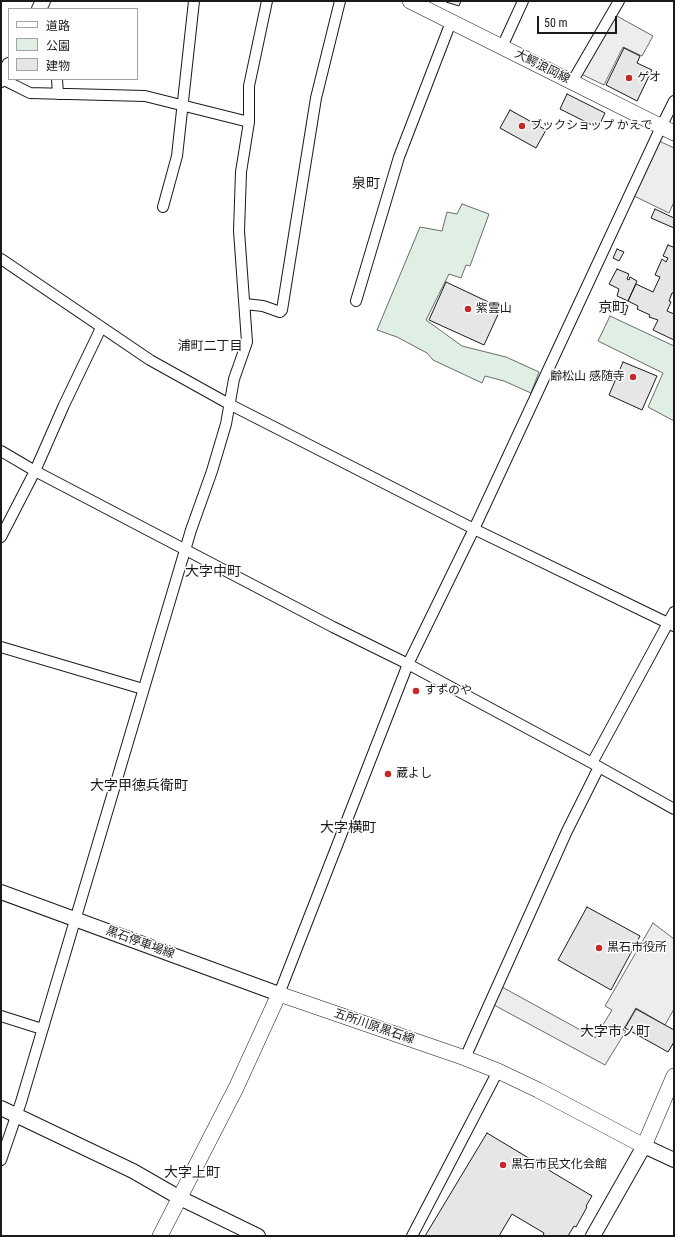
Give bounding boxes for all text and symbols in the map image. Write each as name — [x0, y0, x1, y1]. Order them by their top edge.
legend — [8, 8, 138, 80]
scale bar — [539, 8, 619, 34]
text: 50 m — [544, 16, 568, 30]
text: 道路 — [46, 19, 70, 33]
text: 公園 — [46, 39, 70, 53]
street label: 大鰐浪岡線 — [512, 47, 572, 87]
text: 建物 — [46, 59, 70, 73]
place label: ゲオ — [637, 71, 661, 85]
marker: ゲオ — [624, 73, 634, 83]
place label: ブックショップ かえで — [530, 119, 653, 133]
marker: ブックショップ かえで — [517, 121, 527, 131]
district label: 泉町 — [352, 176, 380, 192]
district label: 京町 — [598, 300, 626, 316]
place label: 紫雲山 — [476, 302, 512, 316]
marker: 紫雲山 — [463, 304, 473, 314]
district label: 浦町二丁目 — [178, 339, 242, 355]
place label: 齢松山 感随寺 — [550, 370, 625, 384]
marker: 齢松山 感随寺 — [628, 372, 638, 382]
district label: 大字中町 — [185, 564, 241, 580]
place label: すずのや — [424, 684, 472, 698]
marker: すずのや — [411, 686, 421, 696]
place label: 蔵よし — [396, 767, 432, 781]
marker: 蔵よし — [383, 769, 393, 779]
district label: 大字甲徳兵衛町 — [90, 778, 188, 794]
district label: 大字横町 — [320, 820, 376, 836]
street label: 黒石停車場線 — [104, 924, 176, 962]
place label: 黒石市役所 — [607, 941, 667, 955]
marker: 黒石市役所 — [594, 943, 604, 953]
street label: 五所川原黒石線 — [332, 1007, 416, 1047]
district label: 大字市ノ町 — [580, 1024, 650, 1040]
place label: 黒石市民文化会館 — [511, 1158, 607, 1172]
marker: 黒石市民文化会館 — [498, 1160, 508, 1170]
district label: 大字上町 — [164, 1165, 220, 1181]

